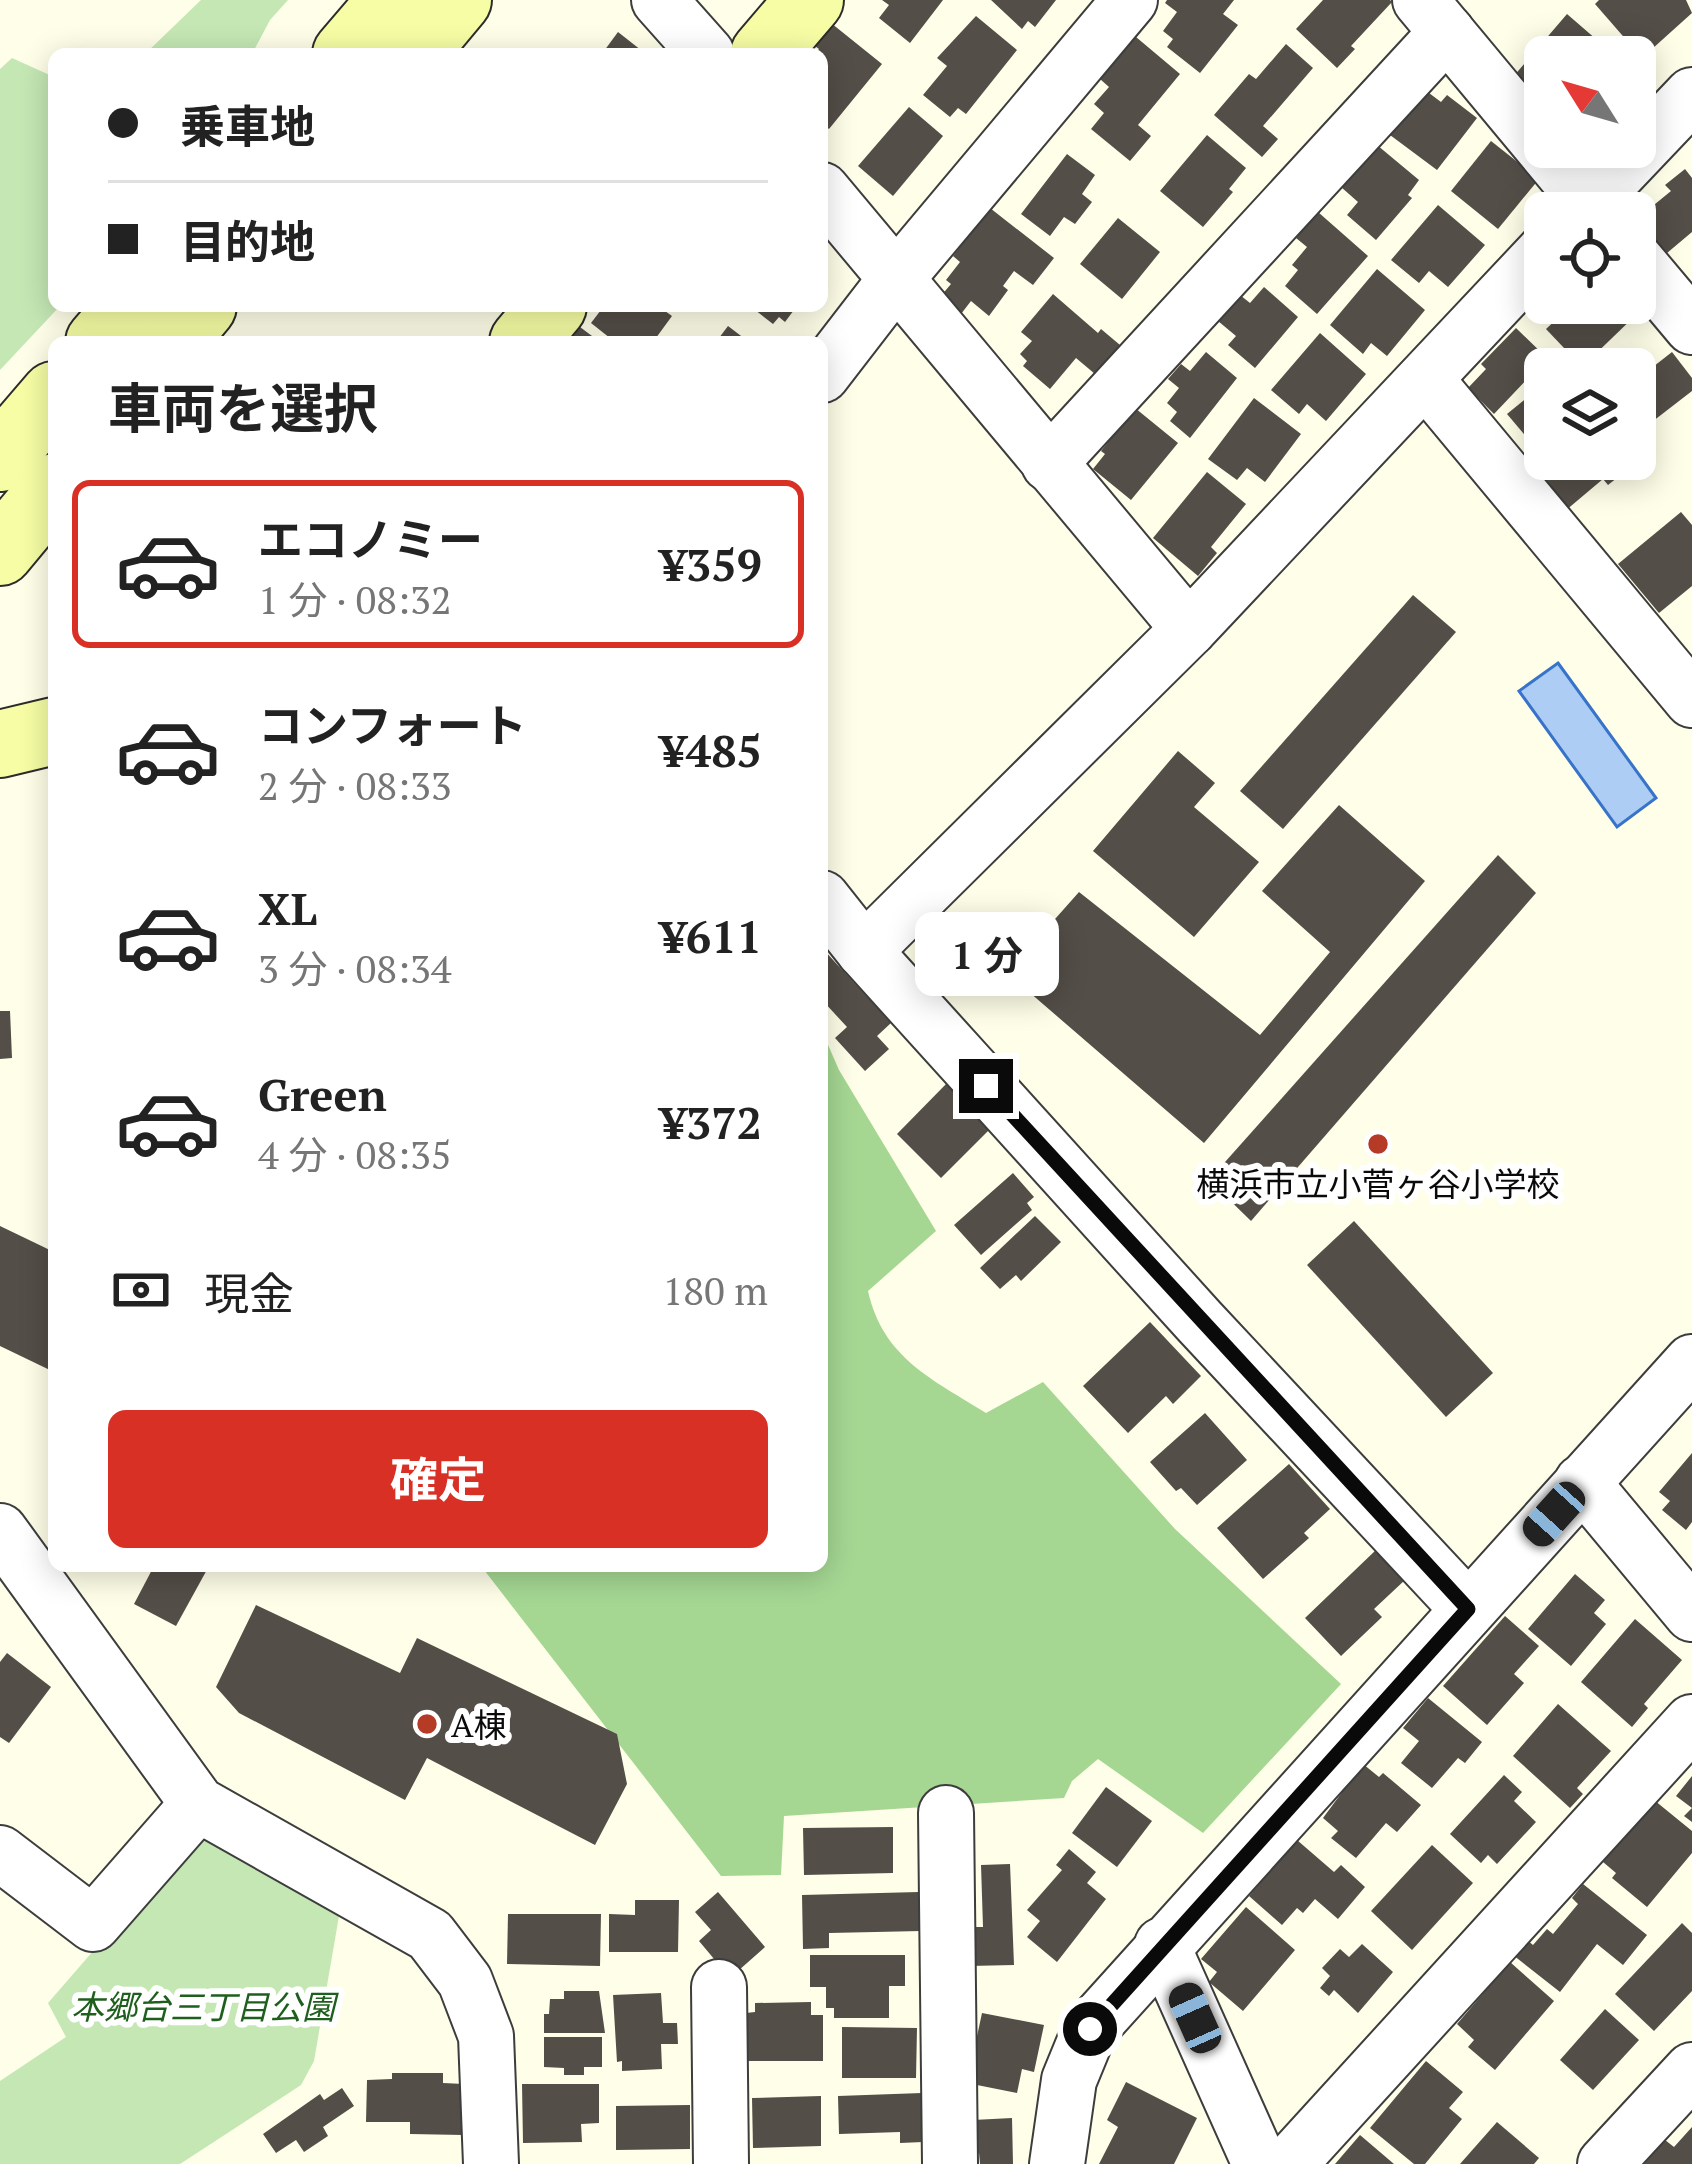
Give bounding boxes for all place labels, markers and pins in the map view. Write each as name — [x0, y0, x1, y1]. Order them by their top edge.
marker: 横浜市立小菅ヶ谷小学校 — [1365, 1131, 1391, 1157]
place label: 横浜市立小菅ヶ谷小学校 — [1197, 1162, 1560, 1205]
place label: A棟 — [451, 1703, 507, 1746]
marker: A棟 — [414, 1711, 440, 1737]

